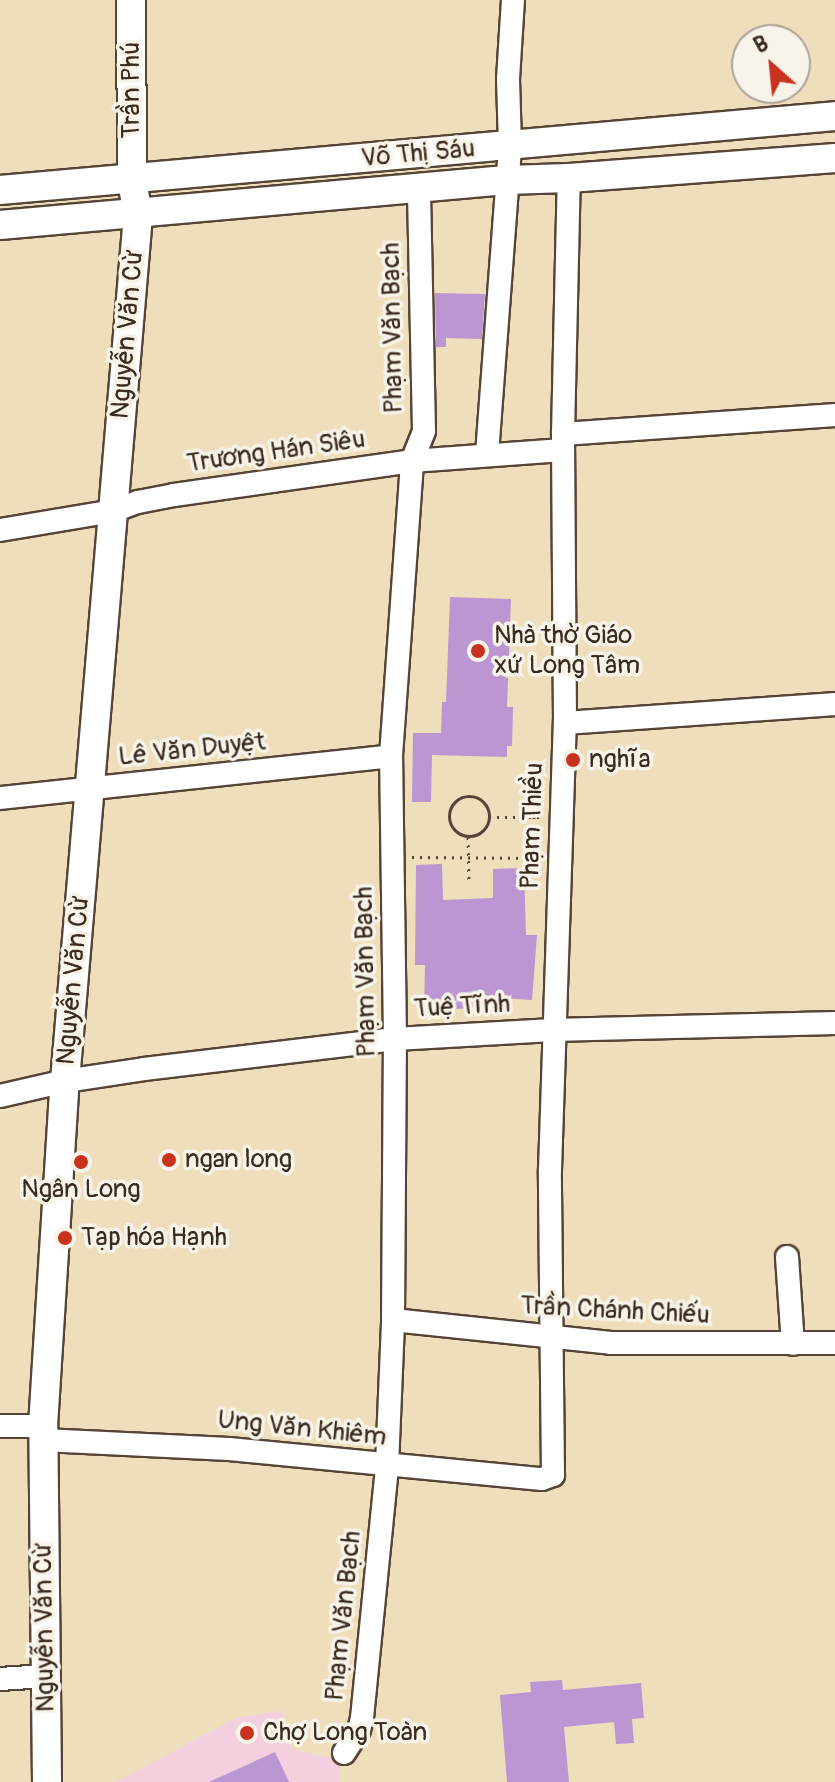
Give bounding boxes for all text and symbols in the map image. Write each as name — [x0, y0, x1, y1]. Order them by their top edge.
north arrow — [731, 24, 811, 104]
text: B — [749, 29, 773, 60]
street label: Trần Phú — [116, 42, 148, 138]
street label: Võ Thị Sáu — [360, 133, 476, 175]
street label: Phạm Văn Bạch — [376, 242, 410, 414]
street label: Nguyễn Văn Cừ — [105, 248, 151, 420]
street label: Trương Hán Siêu — [185, 424, 367, 480]
place label: Nhà thờ Giáo xứ Long Tâm — [494, 620, 640, 682]
marker: Nhà thờ Giáo xứ Long Tâm — [469, 642, 487, 660]
street label: Lê Văn Duyệt — [117, 727, 267, 773]
place label: nghĩa — [589, 744, 651, 776]
marker: nghĩa — [564, 751, 582, 769]
street label: Phạm Thiều — [515, 762, 551, 890]
street label: Phạm Văn Bạch — [349, 886, 383, 1058]
street label: Nguyễn Văn Cừ — [51, 894, 97, 1066]
street label: Tuệ Tĩnh — [413, 989, 511, 1025]
place label: ngan long — [185, 1144, 292, 1176]
marker: ngan long — [160, 1151, 178, 1169]
marker: Ngân Long — [72, 1153, 90, 1171]
place label: Ngân Long — [21, 1174, 141, 1206]
place label: Tạp hóa Hạnh — [81, 1222, 227, 1254]
marker: Tạp hóa Hạnh — [56, 1229, 74, 1247]
street label: Trần Chánh Chiếu — [519, 1290, 711, 1332]
street label: Ung Văn Khiêm — [216, 1405, 388, 1453]
street label: Phạm Văn Bạch — [320, 1529, 368, 1703]
street label: Nguyễn Văn Cừ — [28, 1542, 62, 1712]
place label: Chợ Long Toàn — [263, 1717, 427, 1749]
marker: Chợ Long Toàn — [238, 1724, 256, 1742]

